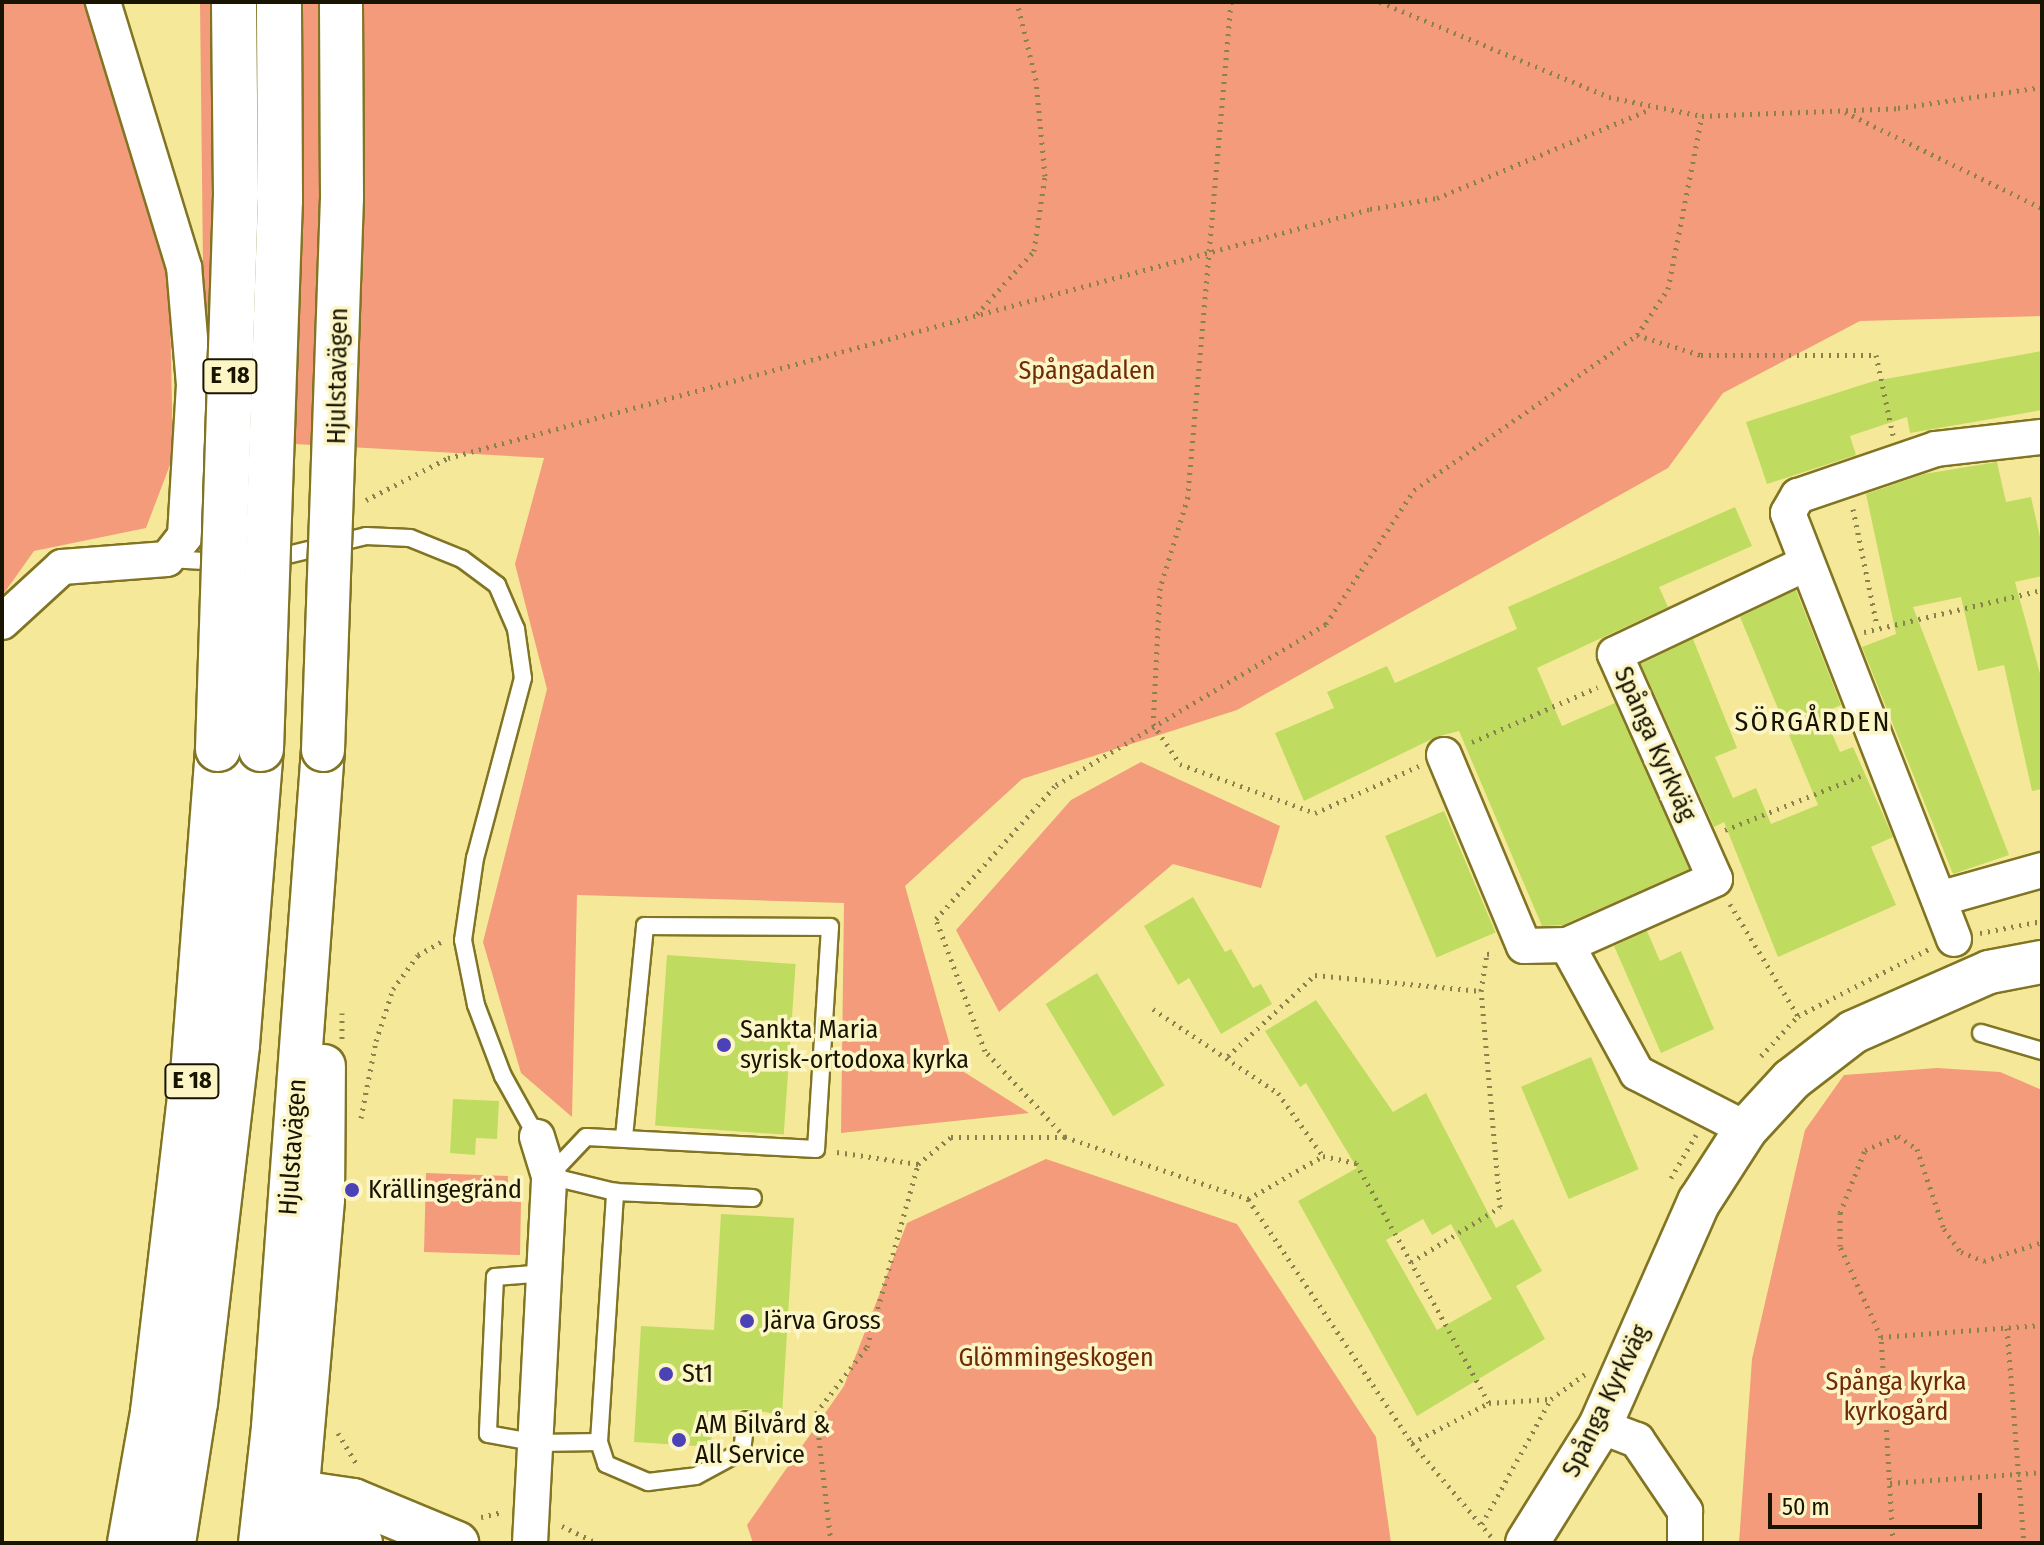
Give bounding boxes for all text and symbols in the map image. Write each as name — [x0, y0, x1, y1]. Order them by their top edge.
street label: Hjulstavägen — [321, 307, 355, 445]
park label: Spångadalen — [1018, 355, 1156, 387]
road number: E 18 — [202, 356, 258, 396]
street label: Spånga Kyrkväg — [1607, 662, 1703, 826]
district label: SÖRGÅRDEN — [1735, 705, 1891, 739]
place label: Sankta Maria syrisk-ortodoxa kyrka — [740, 1014, 969, 1076]
marker: Sankta Maria syrisk-ortodoxa kyrka — [715, 1036, 733, 1054]
road number: E 18 — [164, 1061, 220, 1101]
street label: Hjulstavägen — [273, 1078, 313, 1216]
place label: Krällingegränd — [368, 1174, 522, 1206]
marker: Krällingegränd — [343, 1181, 361, 1199]
place label: Järva Gross — [763, 1305, 881, 1337]
marker: Järva Gross — [738, 1312, 756, 1330]
street label: Spånga Kyrkväg — [1556, 1320, 1656, 1482]
park label: Glömmingeskogen — [958, 1342, 1154, 1374]
place label: St1 — [682, 1358, 713, 1390]
marker: St1 — [657, 1365, 675, 1383]
park label: Spånga kyrka kyrkogård — [1826, 1366, 1966, 1428]
place label: AM Bilvård & All Service — [695, 1409, 830, 1470]
marker: AM Bilvård & All Service — [670, 1431, 688, 1449]
scale bar — [1772, 1477, 1986, 1527]
text: 50 m — [1782, 1493, 1830, 1521]

